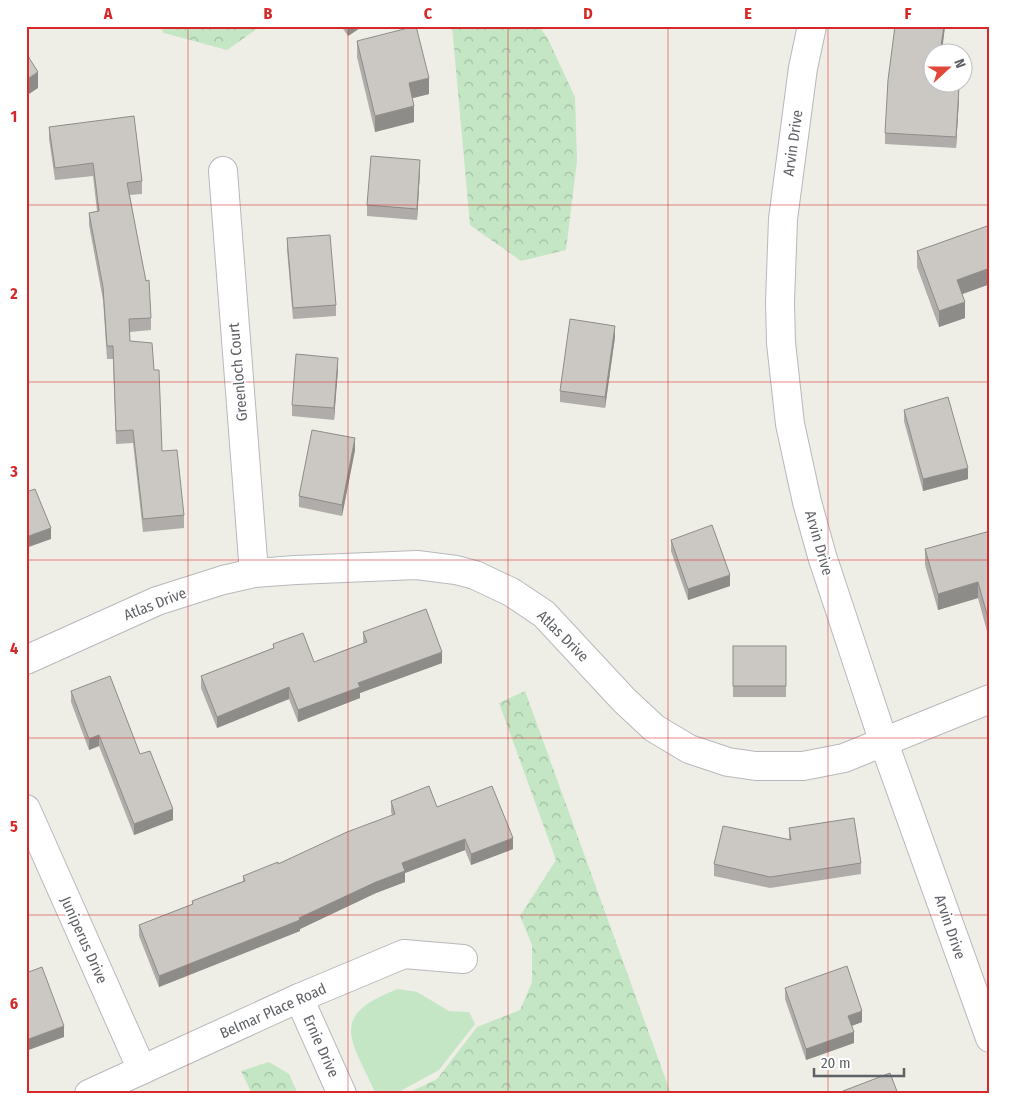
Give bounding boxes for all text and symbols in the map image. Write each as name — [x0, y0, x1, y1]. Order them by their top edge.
text: A — [103, 4, 113, 23]
text: B — [264, 4, 273, 23]
text: C — [424, 4, 433, 23]
text: D — [583, 4, 593, 23]
text: E — [744, 4, 752, 23]
text: F — [904, 4, 912, 23]
north arrow — [924, 42, 974, 92]
text: N — [950, 57, 969, 70]
text: 1 — [11, 107, 17, 126]
street label: Arvin Drive — [779, 109, 807, 177]
text: 2 — [9, 284, 18, 303]
street label: Greenloch Court — [225, 322, 251, 422]
text: 3 — [9, 462, 18, 481]
street label: Arvin Drive — [801, 508, 837, 578]
street label: Atlas Drive — [121, 584, 189, 624]
street label: Atlas Drive — [533, 606, 593, 666]
text: 4 — [10, 639, 18, 658]
text: 5 — [10, 817, 18, 836]
street label: Arvin Drive — [931, 893, 969, 961]
street label: Juniperus Drive — [57, 894, 111, 986]
street label: Belmar Place Road — [217, 980, 329, 1042]
text: 6 — [10, 994, 18, 1013]
street label: Ernie Drive — [299, 1012, 343, 1080]
scale bar — [814, 1045, 904, 1077]
text: 20 m — [821, 1054, 851, 1072]

